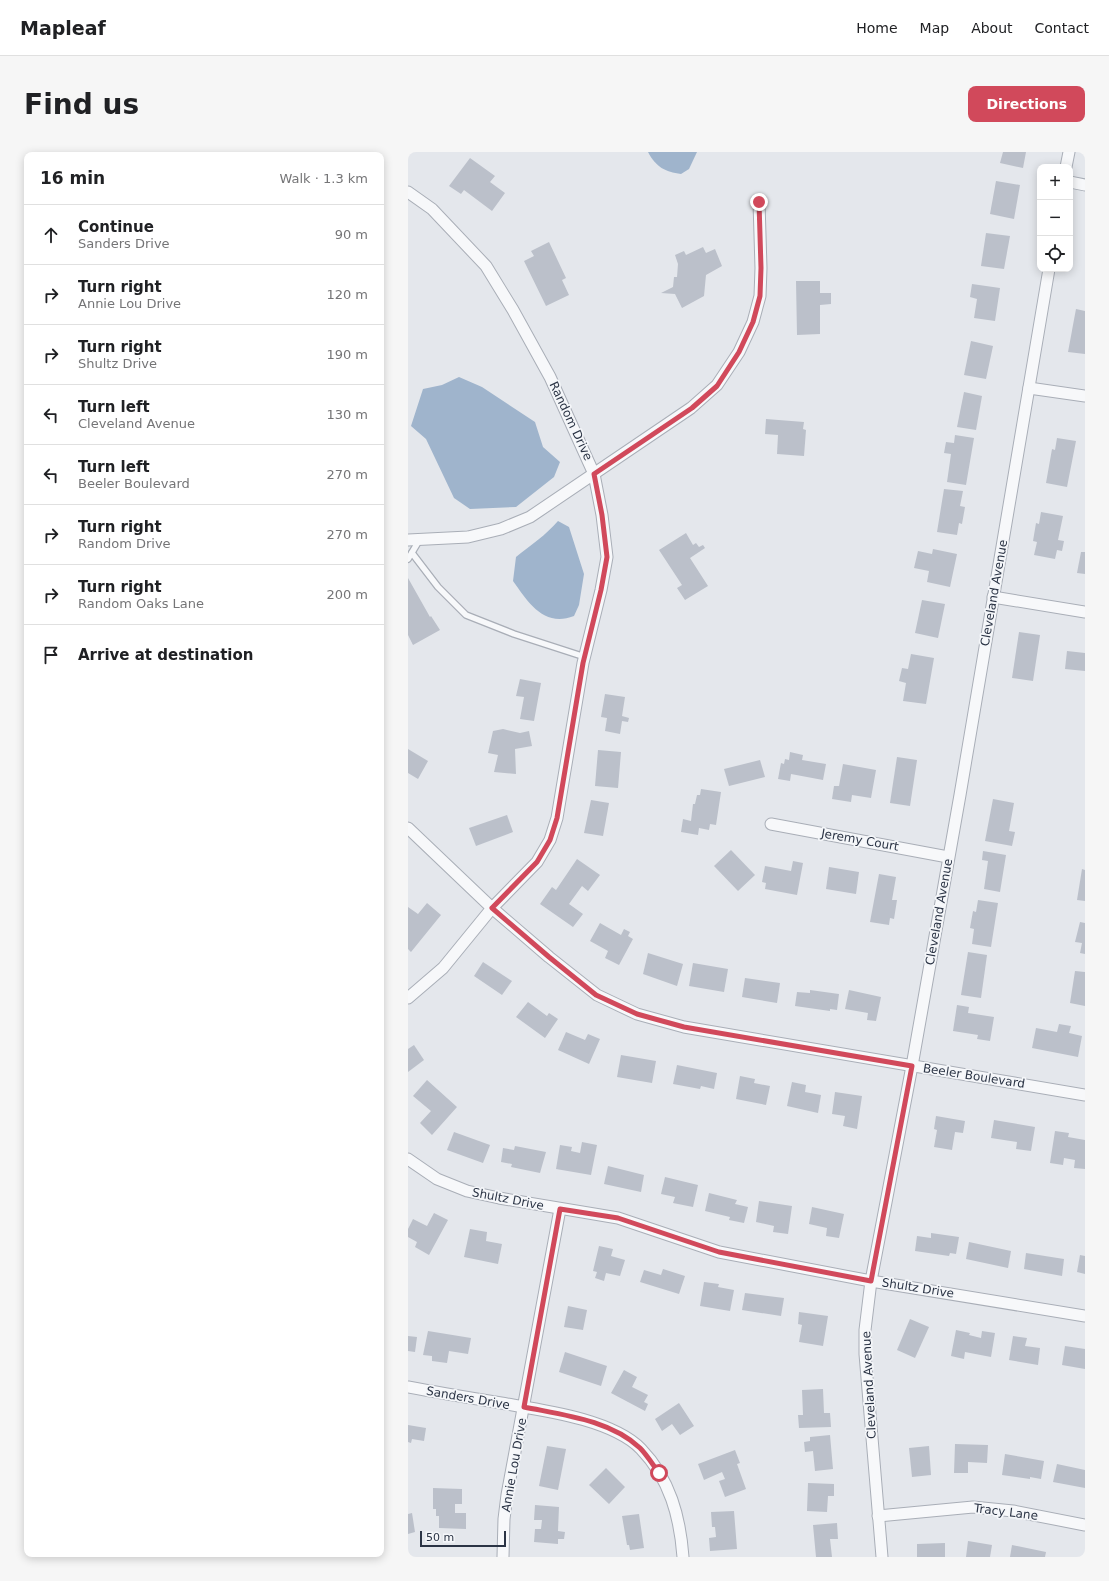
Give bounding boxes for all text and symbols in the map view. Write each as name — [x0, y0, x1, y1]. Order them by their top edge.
text: Mapleaf — [20, 17, 106, 39]
text: Home — [856, 20, 898, 36]
text: Map — [920, 20, 949, 36]
text: About — [971, 20, 1013, 36]
text: Contact — [1035, 20, 1089, 36]
button: Directions — [968, 86, 1085, 122]
text: Find us — [24, 88, 139, 121]
map controls — [1037, 164, 1073, 272]
button: + — [1037, 164, 1073, 200]
text: 16 min — [40, 168, 105, 188]
text: Walk · 1.3 km — [279, 171, 368, 186]
route end — [750, 193, 768, 211]
button: − — [1037, 200, 1073, 236]
text: Continue — [78, 218, 154, 236]
icon: ahead — [40, 224, 62, 246]
text: 90 m — [335, 227, 368, 242]
text: Sanders Drive — [78, 236, 170, 251]
button: locate — [1037, 236, 1073, 272]
text: Turn right — [78, 278, 162, 296]
icon: right — [40, 284, 62, 306]
text: 120 m — [326, 287, 368, 302]
text: Annie Lou Drive — [78, 296, 181, 311]
text: Turn right — [78, 338, 162, 356]
icon: right — [40, 344, 62, 366]
text: 190 m — [326, 347, 368, 362]
text: Shultz Drive — [78, 356, 157, 371]
street label: Random Drive — [547, 379, 595, 463]
text: Turn left — [78, 398, 150, 416]
icon: left — [40, 404, 62, 426]
text: 130 m — [326, 407, 368, 422]
text: Cleveland Avenue — [78, 416, 195, 431]
text: Turn left — [78, 458, 150, 476]
icon: left — [40, 464, 62, 486]
text: 270 m — [326, 467, 368, 482]
text: Beeler Boulevard — [78, 476, 190, 491]
text: Turn right — [78, 518, 162, 536]
icon: right — [40, 524, 62, 546]
text: 270 m — [326, 527, 368, 542]
text: Random Drive — [78, 536, 171, 551]
street label: Cleveland Avenue — [978, 539, 1010, 647]
text: Turn right — [78, 578, 162, 596]
icon: right — [40, 584, 62, 606]
text: 200 m — [326, 587, 368, 602]
text: Random Oaks Lane — [78, 596, 204, 611]
icon: arrive — [40, 644, 62, 666]
text: Arrive at destination — [78, 646, 253, 664]
street label: Jeremy Court — [819, 826, 900, 854]
street label: Cleveland Avenue — [923, 858, 955, 966]
street label: Beeler Boulevard — [922, 1061, 1026, 1091]
street label: Shultz Drive — [471, 1185, 545, 1213]
street label: Shultz Drive — [881, 1275, 955, 1301]
street label: Cleveland Avenue — [859, 1331, 879, 1439]
street label: Sanders Drive — [425, 1384, 511, 1412]
street label: Annie Lou Drive — [499, 1417, 529, 1513]
route start — [650, 1464, 668, 1482]
street label: Tracy Lane — [972, 1501, 1039, 1523]
scale bar — [420, 1529, 506, 1548]
text: 50 m — [426, 1531, 454, 1544]

